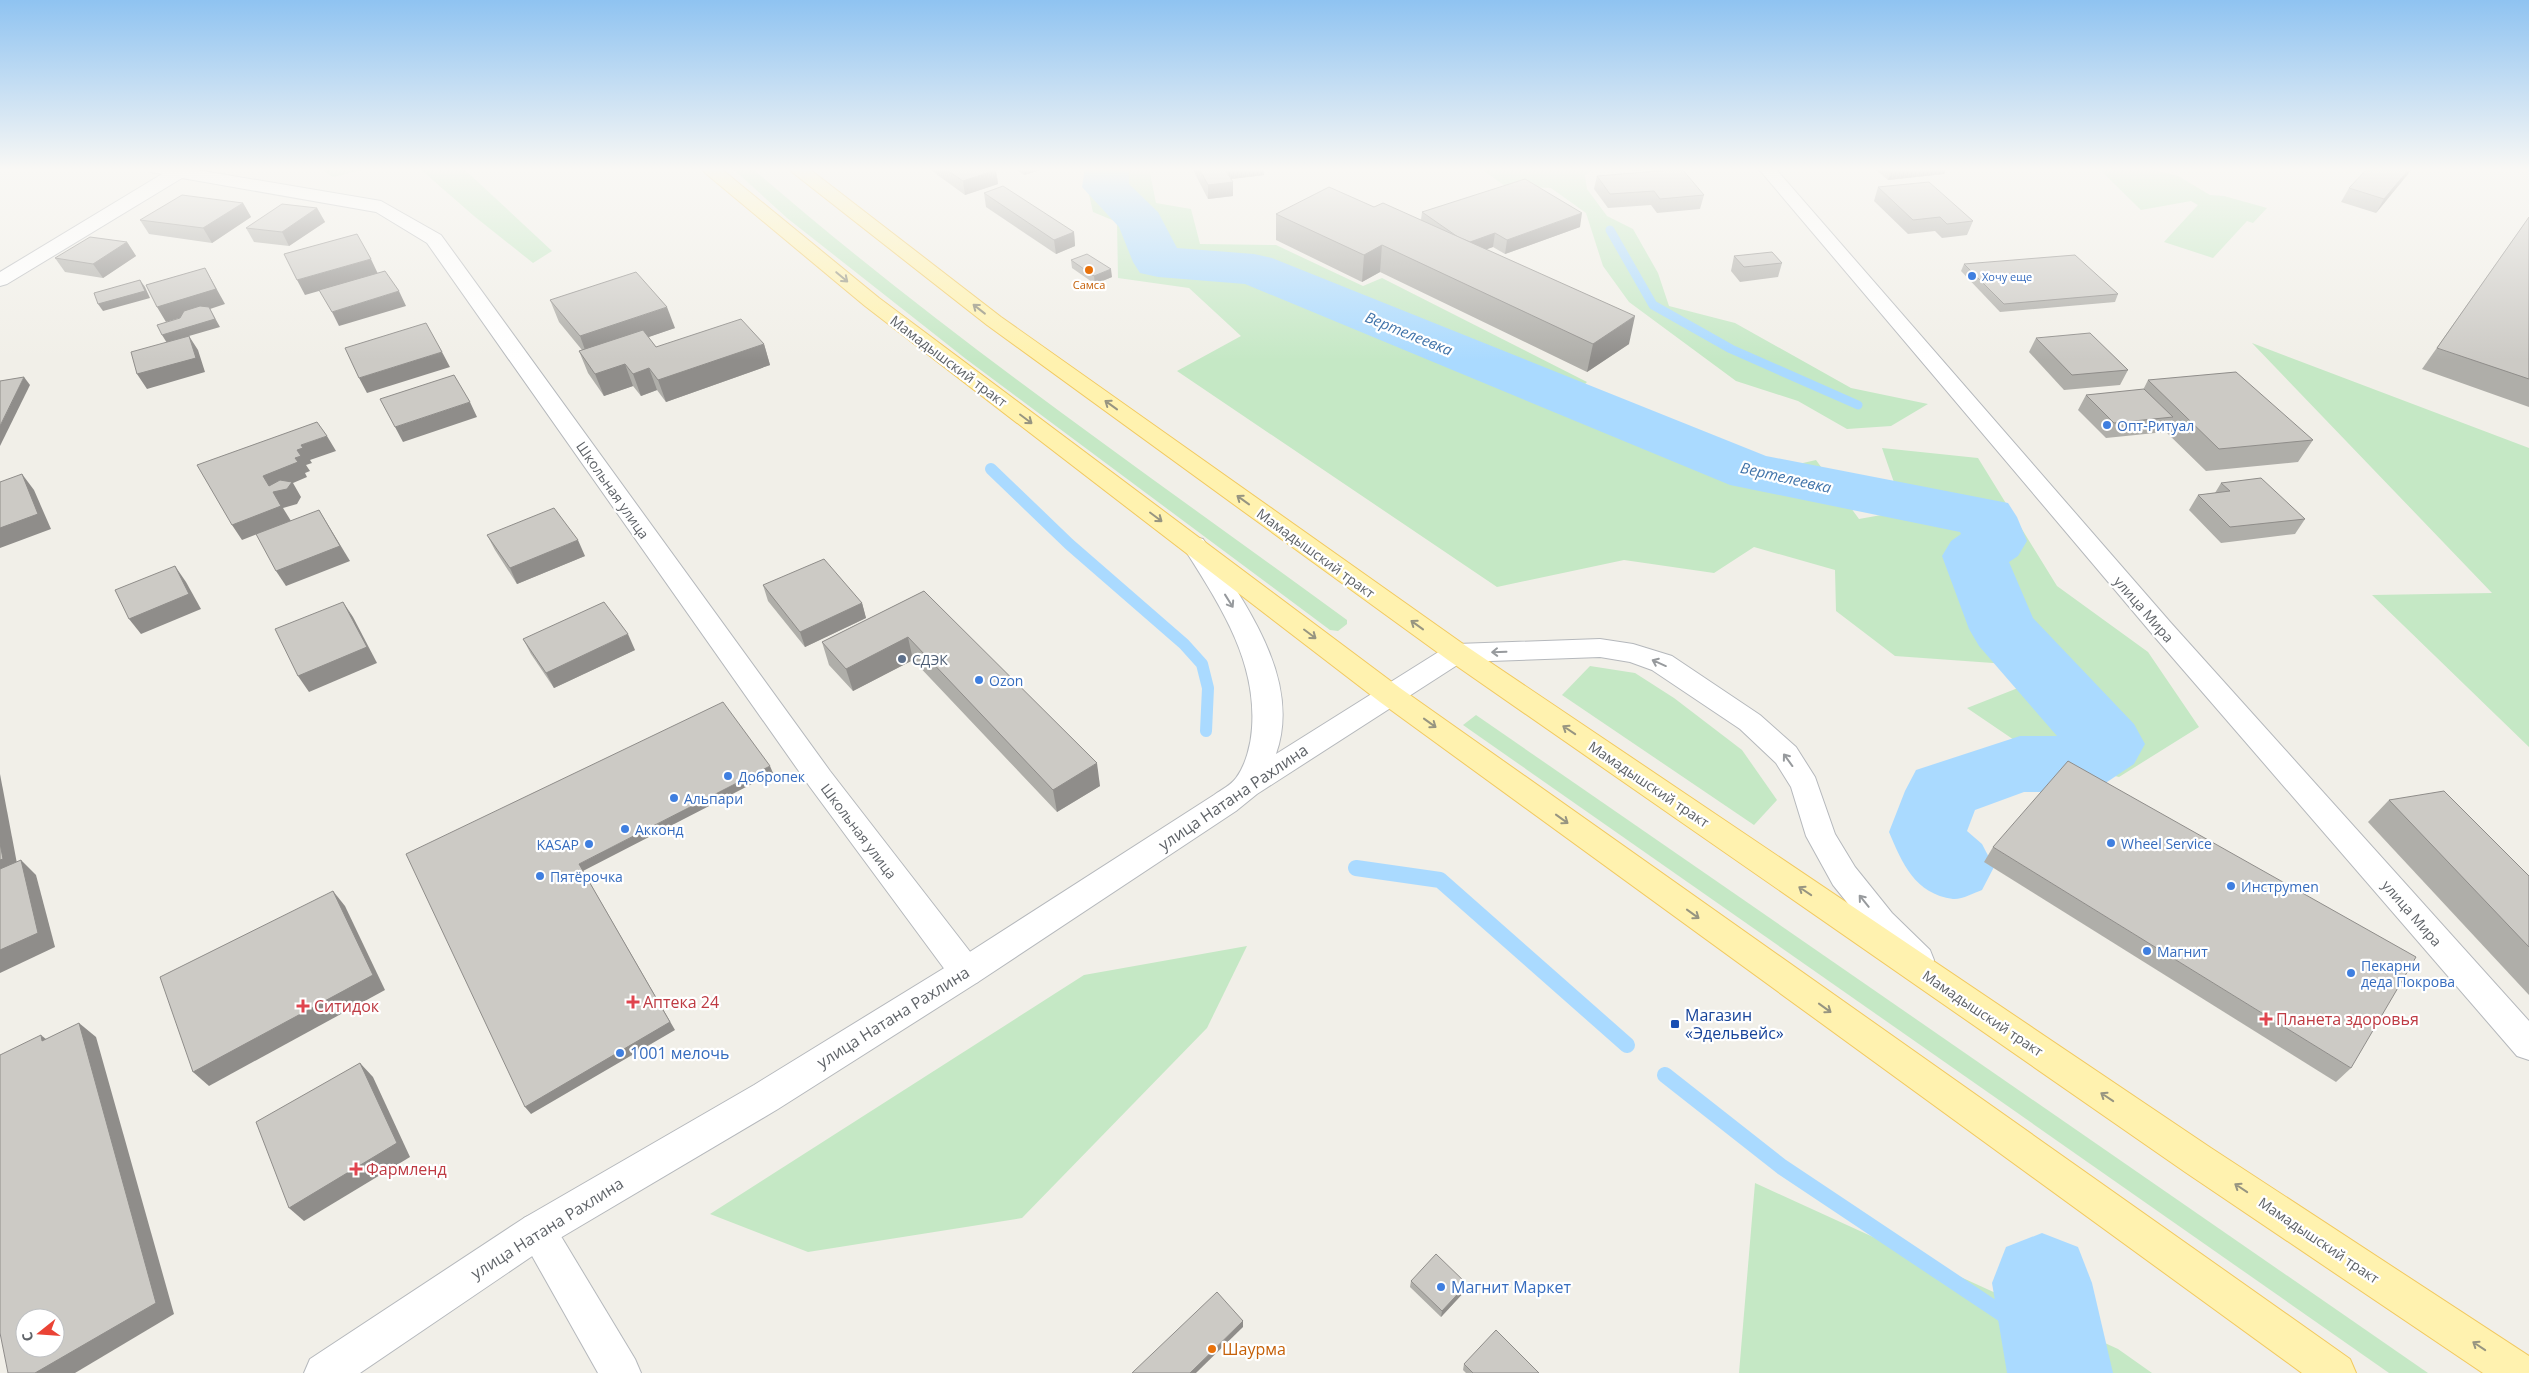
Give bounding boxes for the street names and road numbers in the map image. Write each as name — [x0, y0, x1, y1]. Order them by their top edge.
street label: Мамадышский тракт — [887, 311, 1012, 412]
street label: Школьная улица — [572, 438, 654, 542]
street label: Мамадышский тракт — [1253, 504, 1379, 603]
street label: улица Мира — [2110, 572, 2178, 646]
street label: Мамадышский тракт — [1585, 736, 1713, 832]
street label: улица Натана Рахлина — [1154, 739, 1312, 855]
street label: Школьная улица — [817, 779, 901, 883]
street label: улица Мира — [2378, 876, 2446, 950]
street label: улица Натана Рахлина — [813, 961, 973, 1073]
street label: Мамадышский тракт — [1919, 965, 2047, 1061]
street label: улица Натана Рахлина — [467, 1172, 627, 1284]
street label: Мамадышский тракт — [2255, 1192, 2383, 1288]

